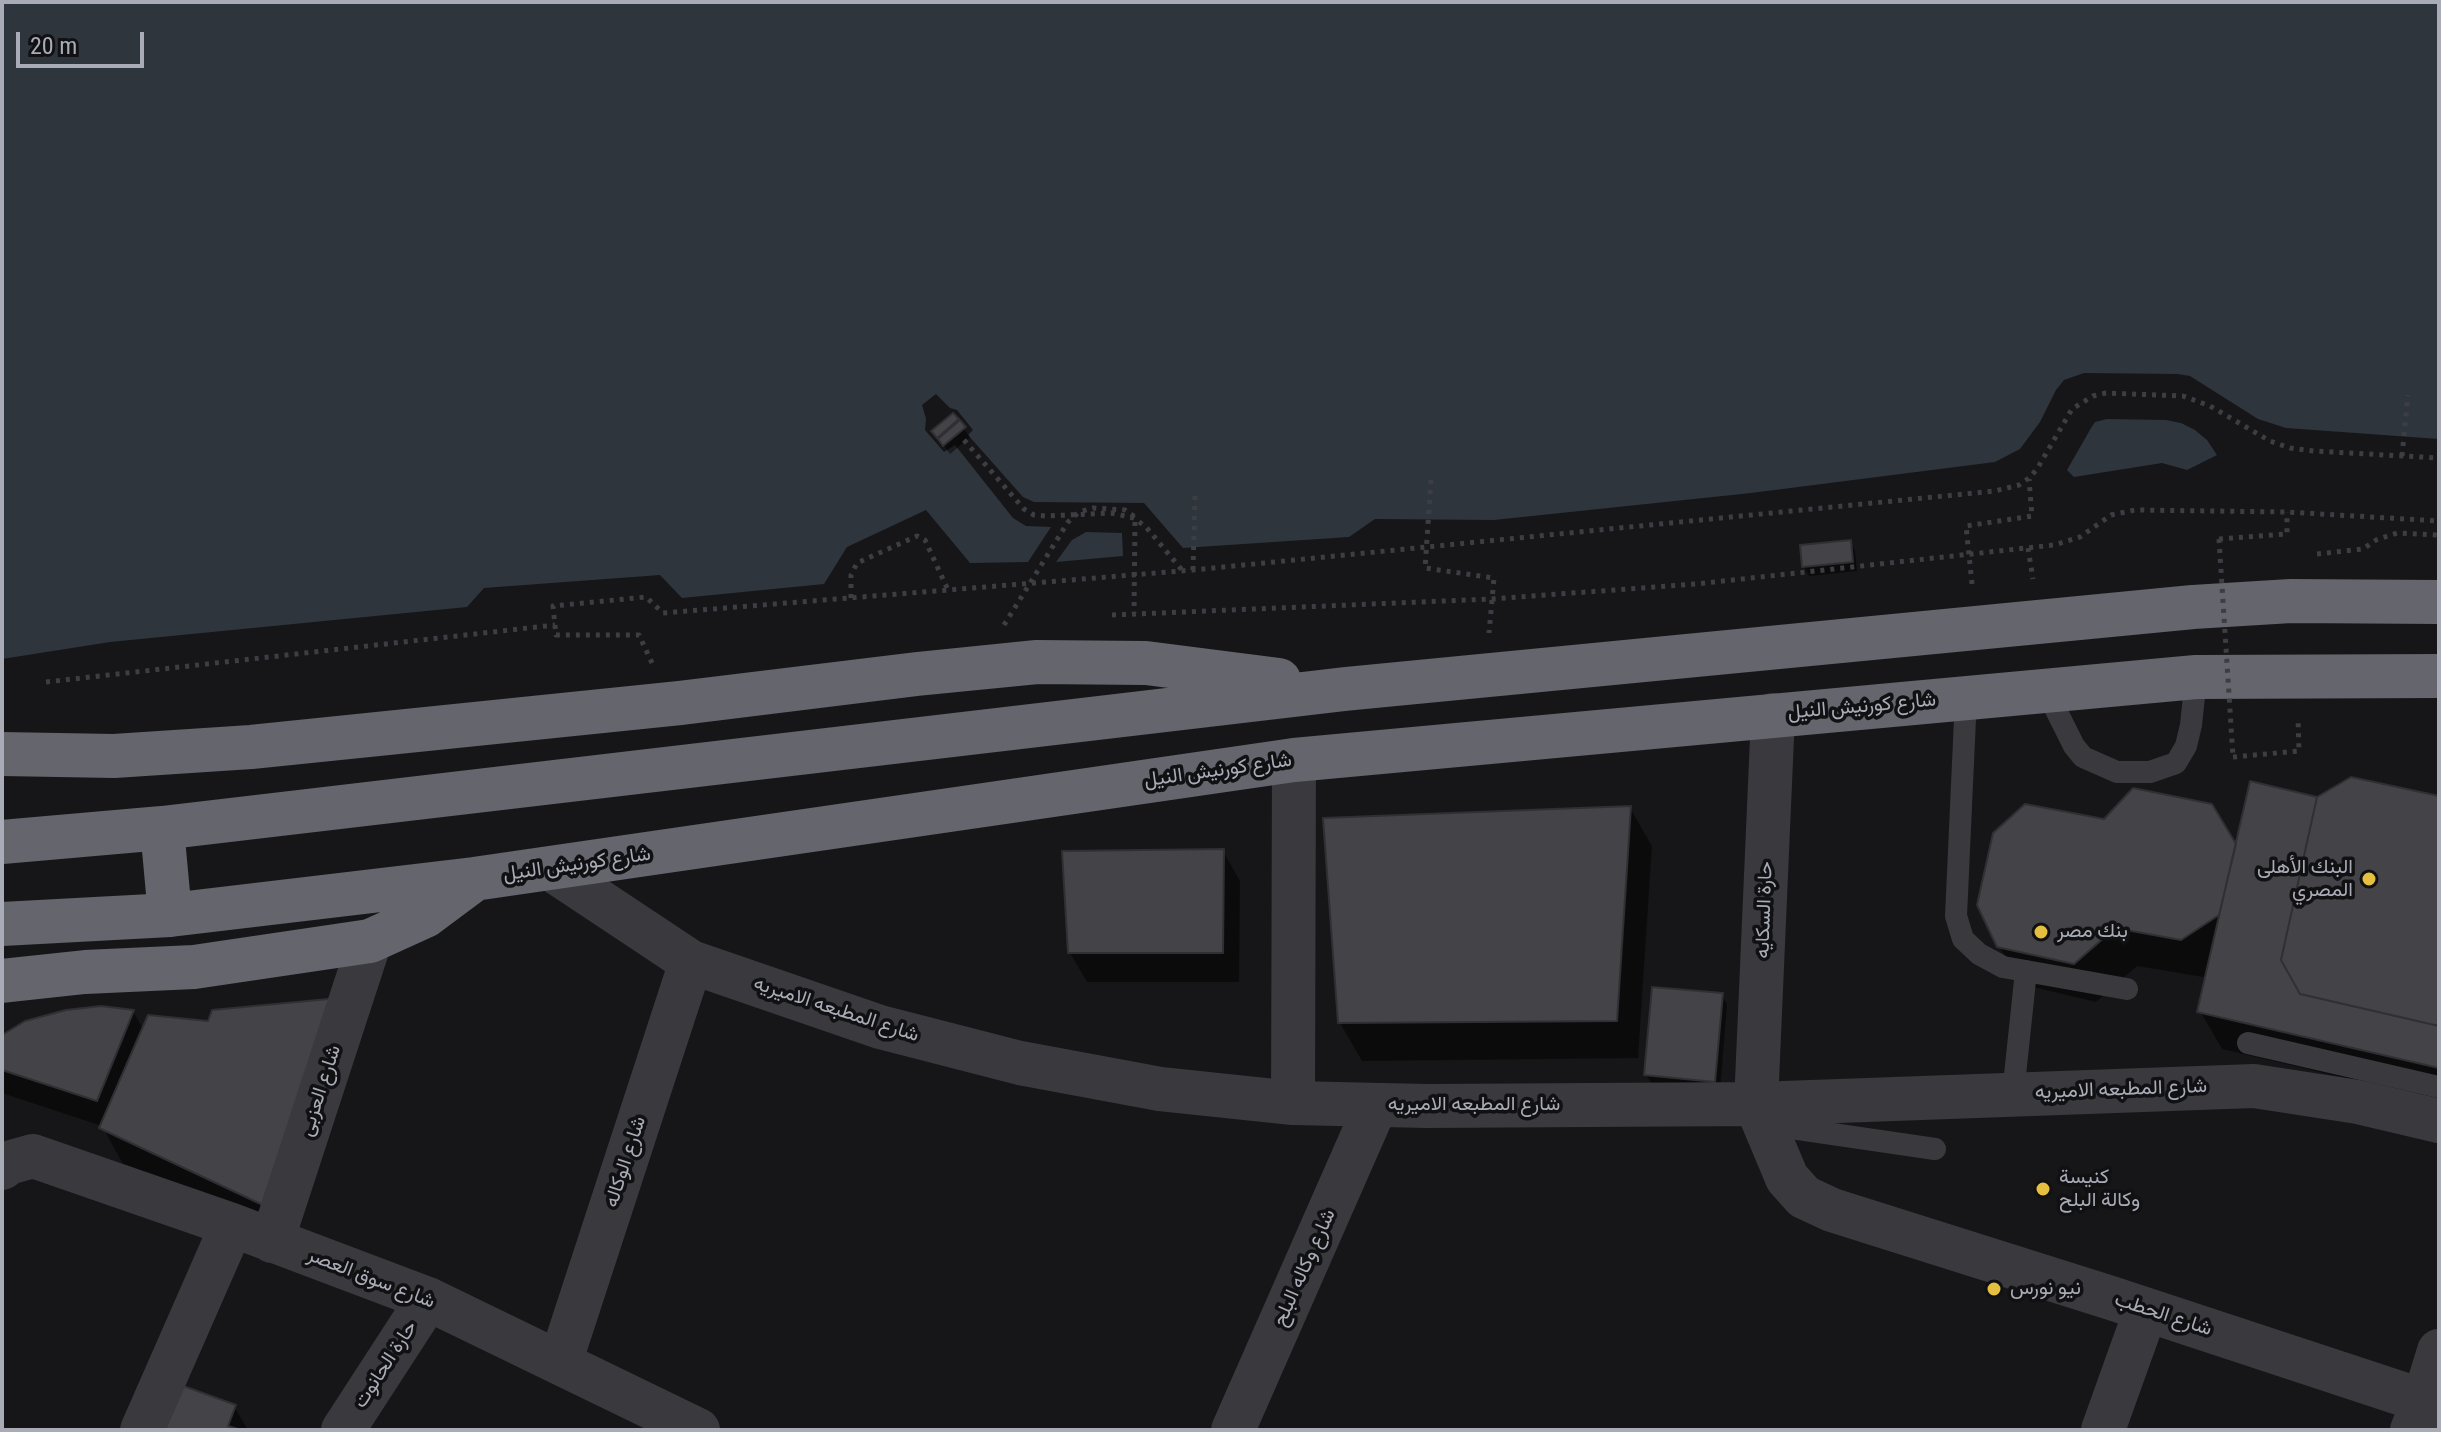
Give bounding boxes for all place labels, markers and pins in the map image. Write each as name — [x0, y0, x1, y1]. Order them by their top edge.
place label: البنك الأهلى المصري — [2257, 856, 2353, 903]
marker: البنك الأهلى المصري — [2360, 870, 2378, 888]
place label: بنك مصر — [2057, 920, 2128, 944]
marker: بنك مصر — [2032, 923, 2050, 941]
place label: كنيسة وكالة البلح — [2059, 1166, 2140, 1213]
marker: كنيسة وكالة البلح — [2034, 1180, 2052, 1198]
place label: نيو نورس — [2010, 1277, 2081, 1301]
marker: نيو نورس — [1985, 1280, 2003, 1298]

